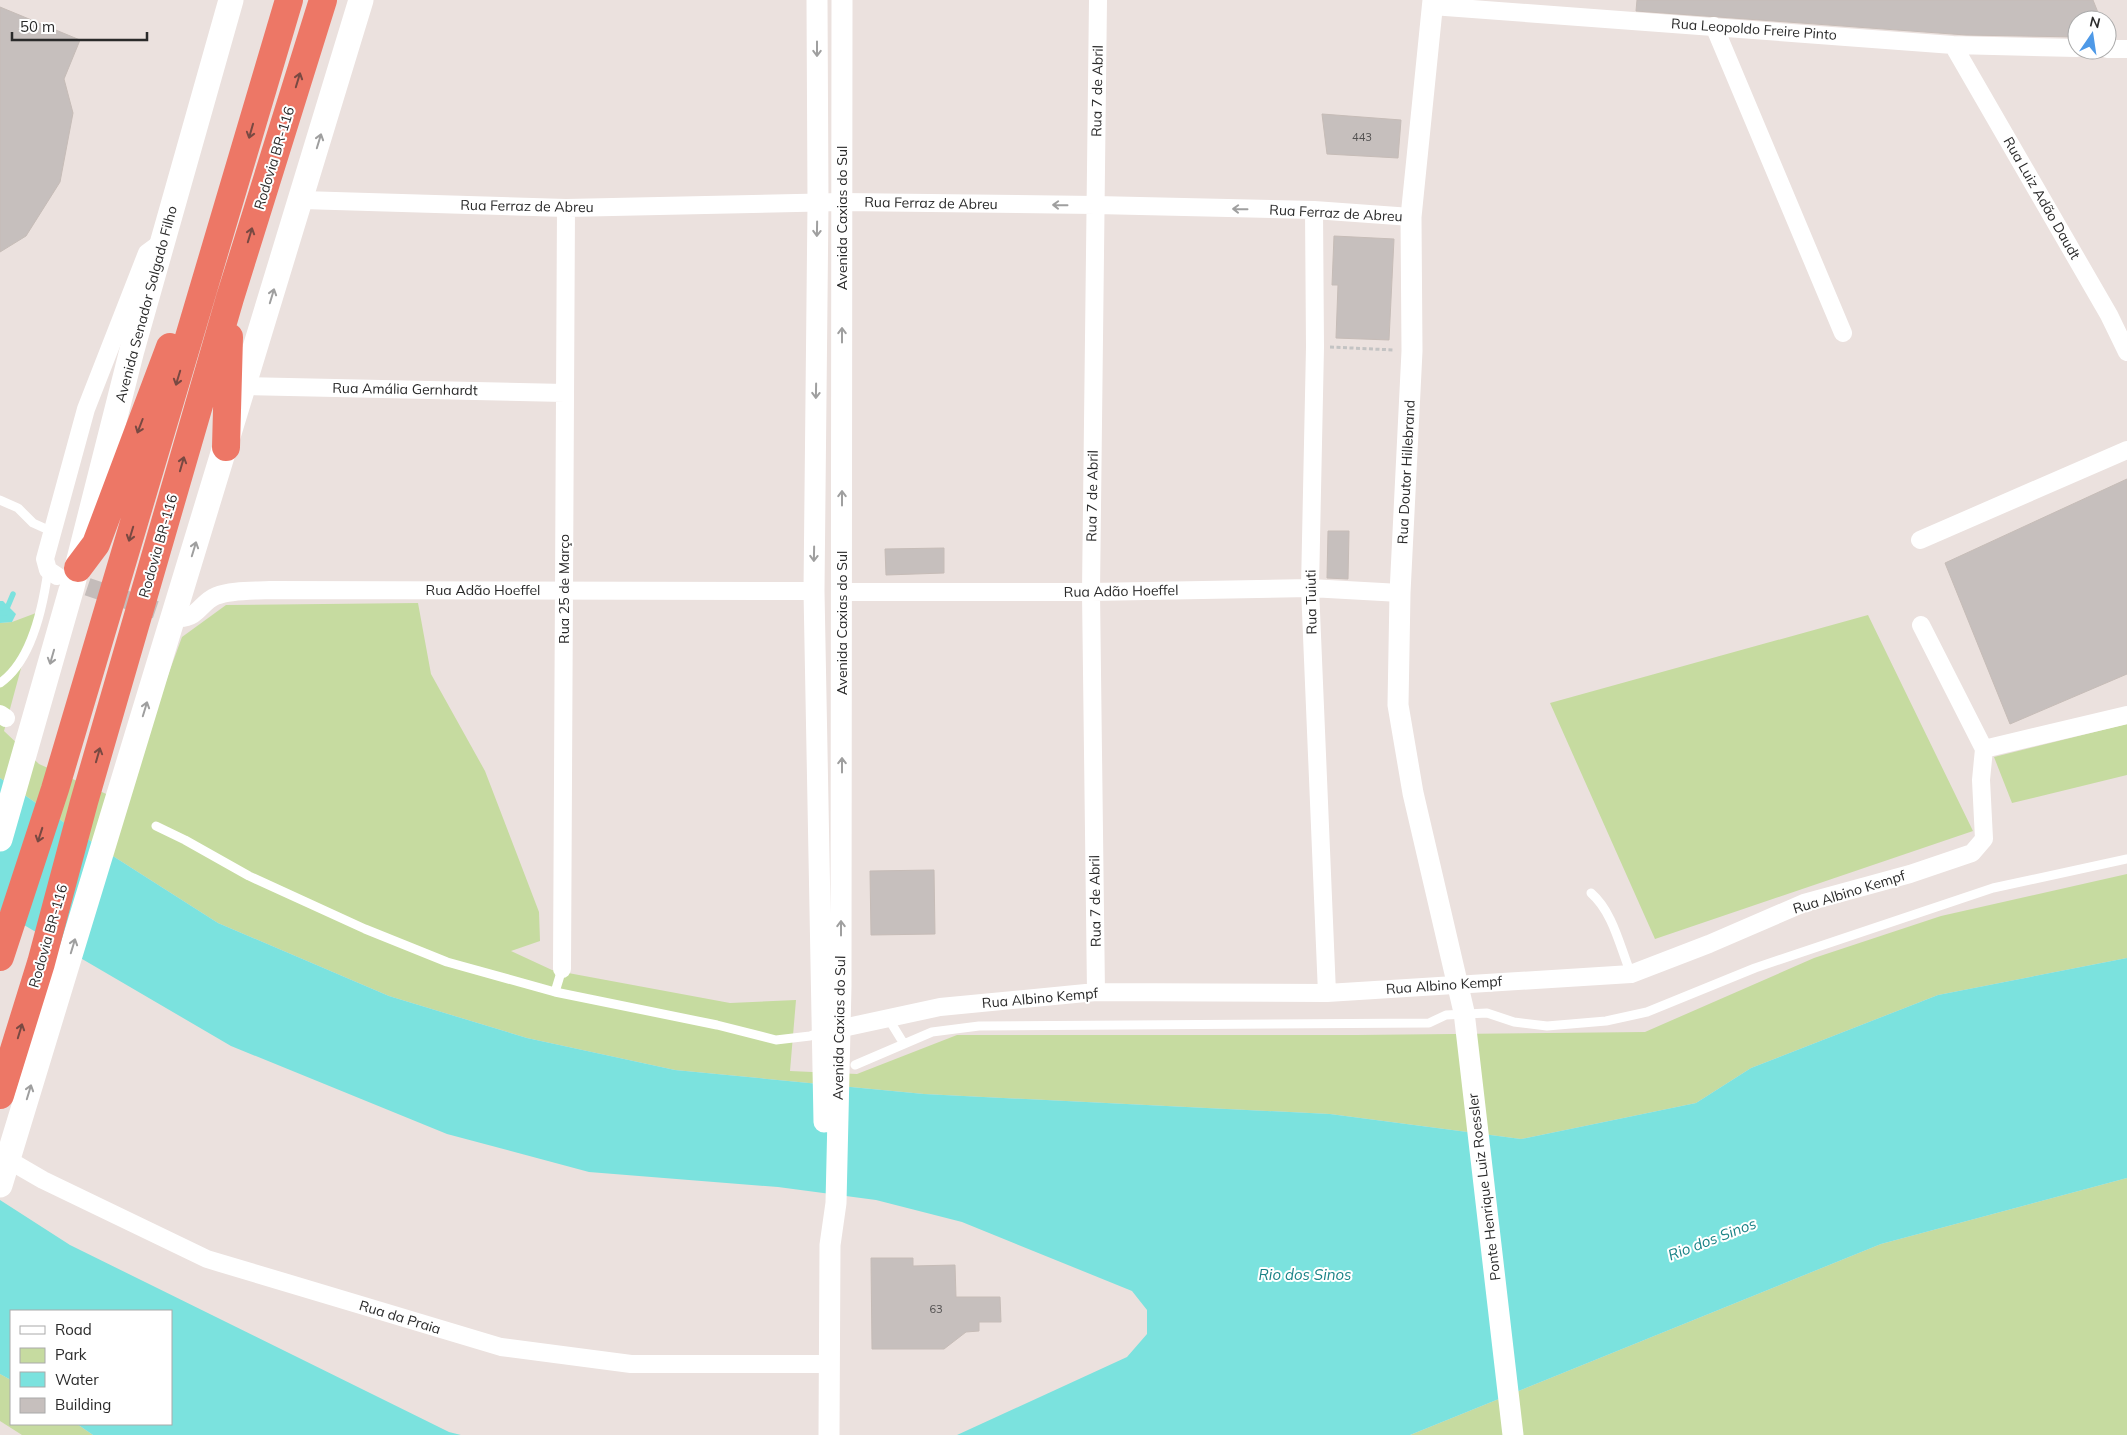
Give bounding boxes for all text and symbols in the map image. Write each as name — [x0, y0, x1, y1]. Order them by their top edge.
scale bar — [12, 10, 148, 42]
north arrow — [2067, 10, 2117, 60]
text: N — [2088, 12, 2102, 32]
street label: Rua Leopoldo Freire Pinto — [1670, 14, 1838, 44]
text: 50 m — [20, 17, 55, 36]
one-way arrow — [812, 40, 822, 56]
street label: Rua 7 de Abril — [1087, 45, 1107, 137]
one-way arrow — [294, 72, 304, 88]
street label: Rodovia BR-116 — [250, 104, 298, 212]
one-way arrow — [245, 122, 255, 138]
house number: 443 — [1352, 130, 1372, 144]
one-way arrow — [315, 133, 325, 149]
street label: Rua Luiz Adão Daudt — [2000, 134, 2084, 263]
street label: Avenida Caxias do Sul — [833, 146, 851, 290]
street label: Rua Ferraz de Abreu — [864, 193, 998, 213]
street label: Rua Ferraz de Abreu — [460, 196, 594, 216]
one-way arrow — [1053, 200, 1069, 210]
street label: Rua Ferraz de Abreu — [1269, 201, 1403, 225]
street label: Avenida Senador Salgado Filho — [111, 204, 181, 404]
one-way arrow — [1233, 204, 1249, 213]
one-way arrow — [813, 220, 822, 236]
one-way arrow — [246, 227, 255, 243]
one-way arrow — [267, 288, 277, 304]
one-way arrow — [837, 328, 847, 344]
one-way arrow — [172, 370, 182, 386]
street label: Rua Amália Gernhardt — [332, 379, 478, 399]
one-way arrow — [811, 382, 821, 399]
street label: Rua Doutor Hillebrand — [1393, 399, 1419, 545]
one-way arrow — [135, 418, 144, 433]
street label: Rua 7 de Abril — [1082, 450, 1102, 542]
one-way arrow — [178, 457, 188, 473]
one-way arrow — [837, 490, 847, 506]
street label: Rodovia BR-116 — [135, 492, 181, 600]
one-way arrow — [126, 526, 136, 542]
street label: Rua 25 de Março — [555, 534, 573, 644]
one-way arrow — [190, 542, 199, 558]
one-way arrow — [809, 545, 819, 561]
street label: Avenida Caxias do Sul — [833, 551, 851, 695]
street label: Rua Tuiuti — [1301, 569, 1321, 635]
street label: Rua Adão Hoeffel — [426, 581, 540, 599]
street label: Rua Adão Hoeffel — [1063, 581, 1179, 601]
one-way arrow — [47, 648, 57, 664]
one-way arrow — [140, 702, 150, 718]
one-way arrow — [94, 747, 103, 763]
one-way arrow — [837, 758, 847, 774]
one-way arrow — [35, 827, 44, 843]
street label: Rua 7 de Abril — [1085, 855, 1105, 947]
street label: Rua Albino Kempf — [1791, 866, 1908, 918]
street label: Rodovia BR-116 — [25, 882, 71, 990]
one-way arrow — [836, 920, 846, 936]
one-way arrow — [69, 939, 79, 955]
street label: Avenida Caxias do Sul — [829, 956, 849, 1100]
street label: Rua Albino Kempf — [1385, 972, 1503, 998]
street label: Rua Albino Kempf — [981, 984, 1099, 1012]
one-way arrow — [15, 1024, 25, 1040]
one-way arrow — [24, 1084, 34, 1100]
street label: Ponte Henrique Luiz Roessler — [1463, 1091, 1504, 1282]
water label: Rio dos Sinos — [1665, 1213, 1759, 1265]
water label: Rio dos Sinos — [1258, 1265, 1352, 1284]
street label: Rua da Praia — [357, 1296, 443, 1338]
house number: 63 — [929, 1302, 943, 1316]
legend — [10, 1310, 172, 1425]
text: Road — [55, 1320, 92, 1339]
text: Park — [55, 1345, 87, 1364]
text: Water — [55, 1370, 99, 1389]
text: Building — [55, 1395, 111, 1414]

